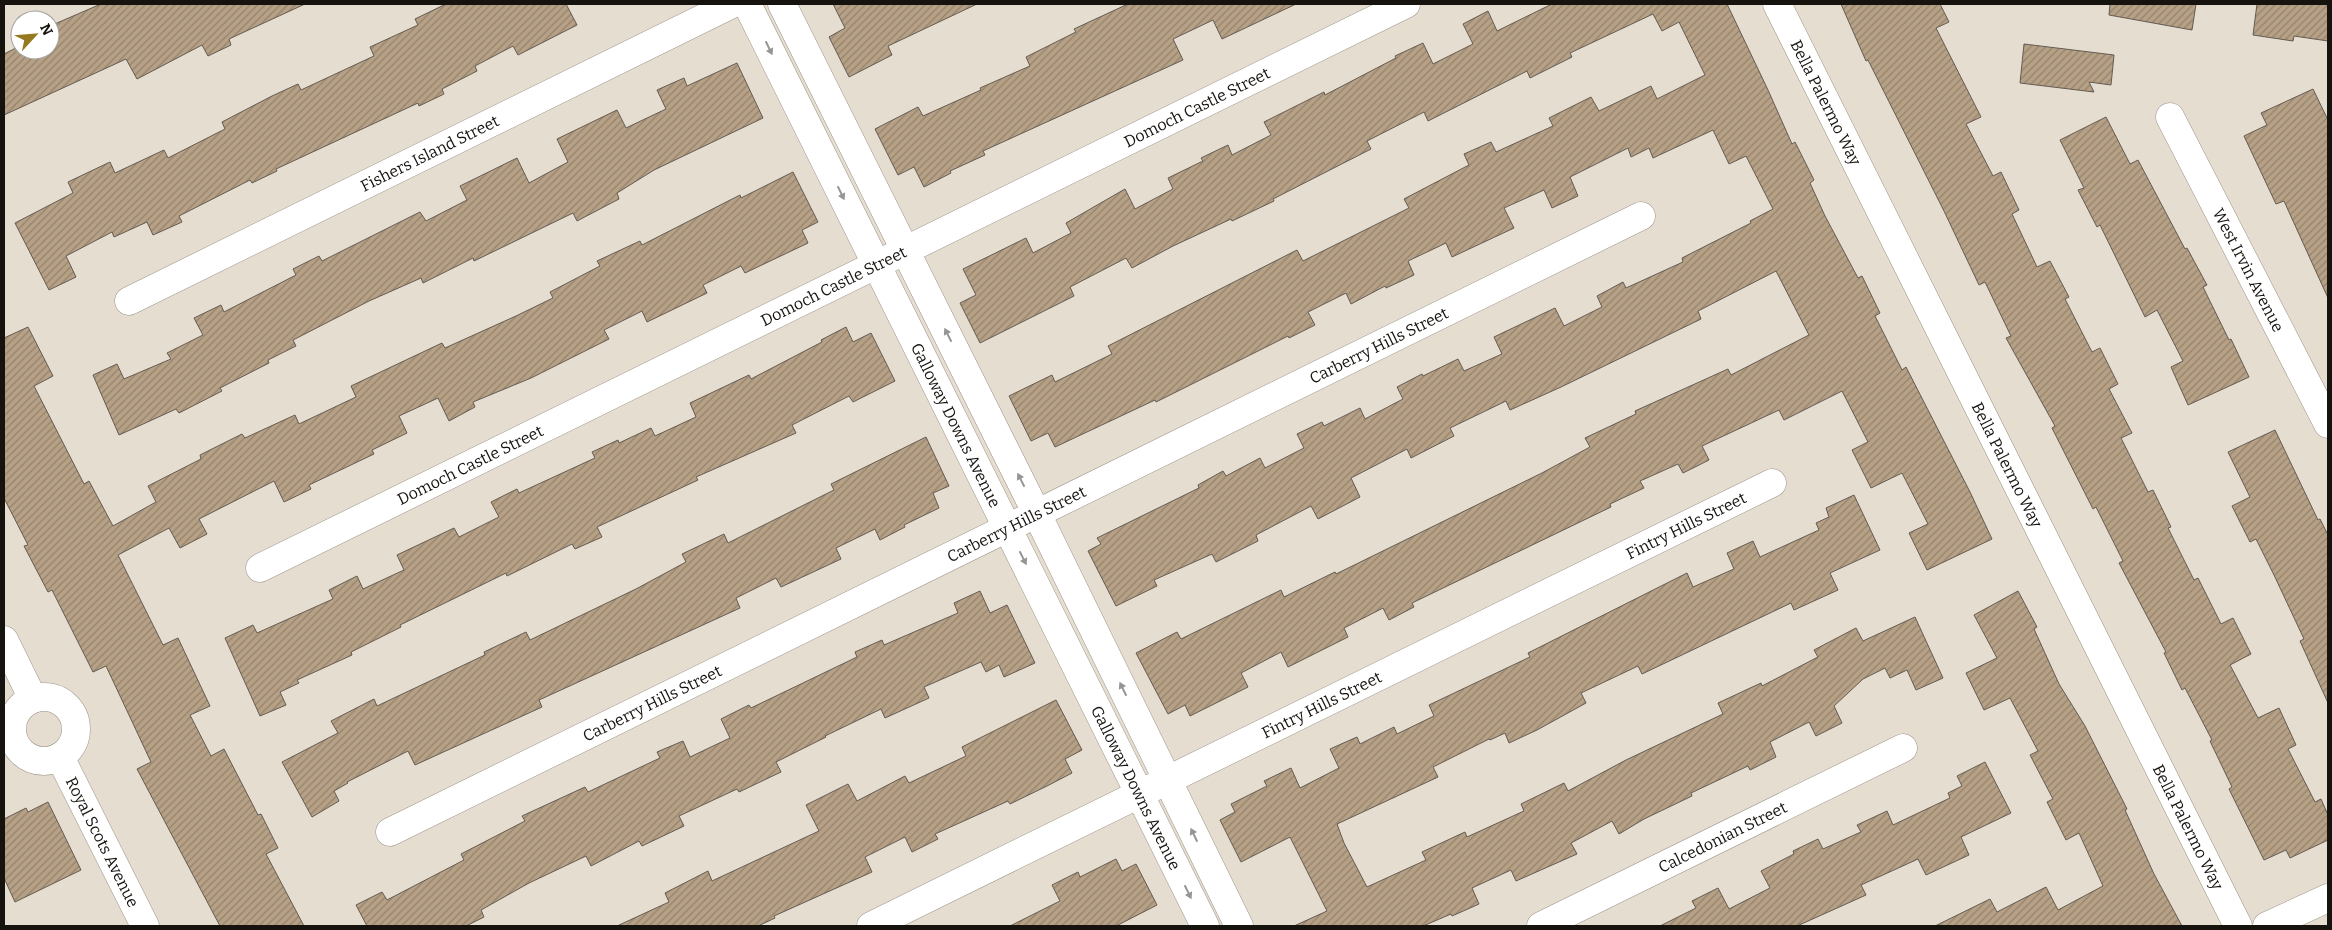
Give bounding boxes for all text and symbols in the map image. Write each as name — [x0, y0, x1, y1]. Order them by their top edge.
north arrow — [10, 10, 60, 60]
text: N — [36, 21, 56, 38]
street label: Bella Palermo Way — [1787, 37, 1866, 169]
one-way arrow — [765, 40, 773, 55]
street label: Domoch Castle Street — [1121, 63, 1273, 151]
street label: Fishers Island Street — [357, 111, 502, 195]
one-way arrow — [837, 186, 845, 200]
street label: West Irvin Avenue — [2209, 205, 2288, 335]
street label: Domoch Castle Street — [757, 242, 909, 330]
street label: Carberry Hills Street — [1306, 303, 1451, 387]
one-way arrow — [944, 328, 952, 342]
street label: Galloway Downs Avenue — [907, 340, 1005, 510]
street label: Bella Palermo Way — [1968, 399, 2047, 531]
street label: Domoch Castle Street — [394, 421, 546, 509]
one-way arrow — [1017, 473, 1025, 488]
street label: Carberry Hills Street — [944, 481, 1089, 566]
street label: Fintry Hills Street — [1623, 488, 1749, 563]
one-way arrow — [1019, 551, 1027, 565]
street label: Carberry Hills Street — [579, 661, 725, 745]
street label: Fintry Hills Street — [1258, 667, 1385, 742]
one-way arrow — [1119, 682, 1127, 696]
street label: Galloway Downs Avenue — [1087, 702, 1185, 873]
street label: Bella Palermo Way — [2149, 761, 2228, 893]
street label: Royal Scots Avenue — [62, 774, 143, 910]
street label: Calcedonian Street — [1655, 797, 1790, 876]
one-way arrow — [1190, 828, 1198, 843]
one-way arrow — [1184, 885, 1192, 899]

